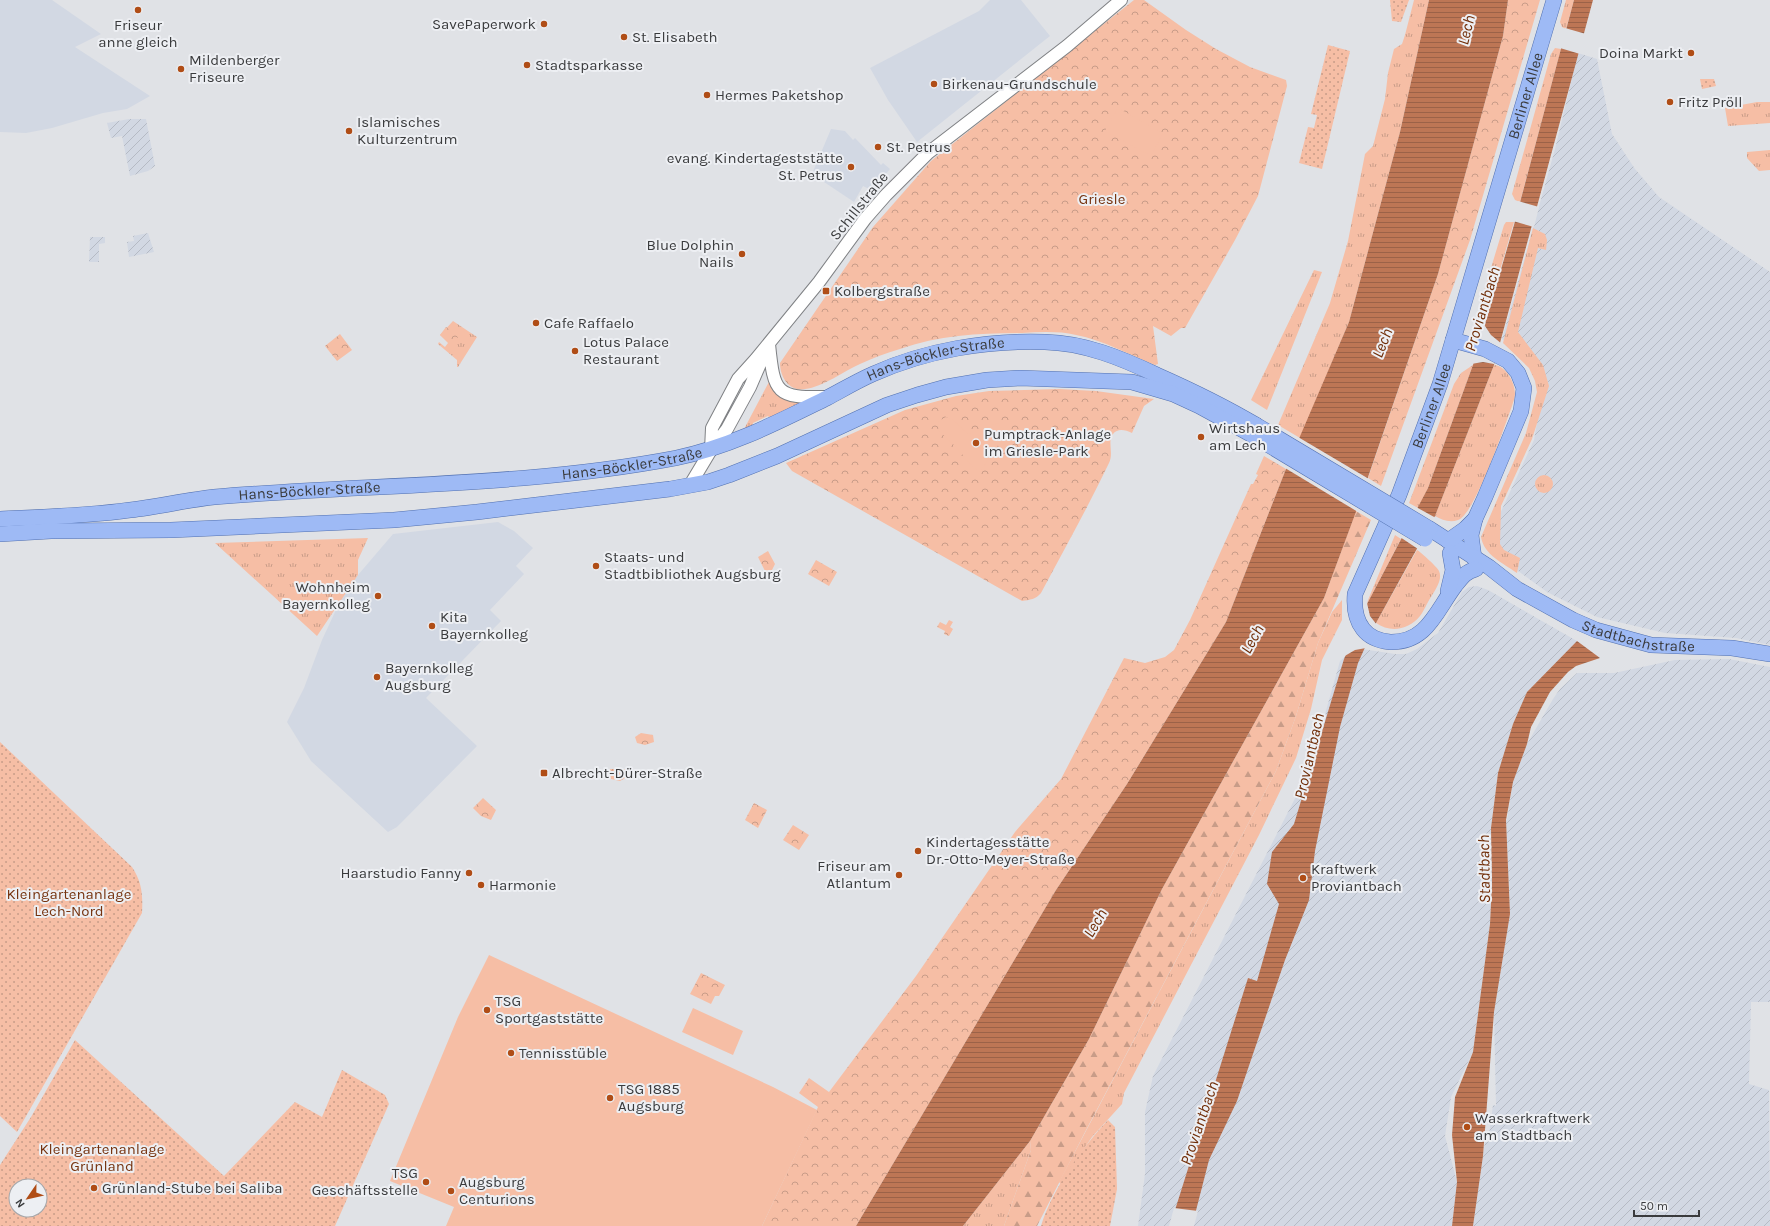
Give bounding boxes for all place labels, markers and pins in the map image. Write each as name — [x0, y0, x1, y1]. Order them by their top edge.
marker: Friseur anne gleich — [133, 5, 143, 15]
place label: SavePaperwork — [432, 15, 536, 33]
place label: Friseur anne gleich — [98, 16, 178, 51]
marker: SavePaperwork — [539, 19, 549, 29]
place label: St. Elisabeth — [632, 28, 717, 46]
marker: St. Elisabeth — [619, 32, 629, 42]
place label: Doina Markt — [1599, 44, 1683, 62]
marker: Doina Markt — [1686, 48, 1696, 58]
place label: Mildenberger Friseure — [189, 51, 280, 86]
place label: Stadtsparkasse — [535, 56, 643, 74]
marker: Stadtsparkasse — [522, 60, 532, 70]
marker: Mildenberger Friseure — [176, 64, 186, 74]
place label: Birkenau-Grundschule — [942, 75, 1097, 93]
marker: Birkenau-Grundschule — [929, 79, 939, 89]
place label: Hermes Paketshop — [715, 86, 844, 104]
marker: Hermes Paketshop — [702, 90, 712, 100]
place label: Fritz Pröll — [1678, 93, 1742, 111]
marker: Fritz Pröll — [1665, 97, 1675, 107]
place label: Islamisches Kulturzentrum — [357, 113, 458, 148]
marker: Islamisches Kulturzentrum — [344, 126, 354, 136]
place label: St. Petrus — [886, 138, 951, 156]
marker: St. Petrus — [873, 142, 883, 152]
place label: evang. Kindertageststätte St. Petrus — [667, 149, 843, 184]
marker: evang. Kindertageststätte St. Petrus — [846, 162, 856, 172]
place label: Blue Dolphin Nails — [646, 236, 734, 271]
marker: Blue Dolphin Nails — [737, 249, 747, 259]
place label: Kolbergstraße — [834, 282, 930, 300]
marker: Kolbergstraße — [821, 286, 831, 296]
place label: Cafe Raffaelo — [544, 314, 634, 332]
marker: Cafe Raffaelo — [531, 318, 541, 328]
place label: Lotus Palace Restaurant — [583, 333, 669, 368]
marker: Lotus Palace Restaurant — [570, 346, 580, 356]
place label: Wirtshaus am Lech — [1209, 419, 1280, 454]
place label: Pumptrack-Anlage im Griesle-Park — [984, 425, 1111, 460]
marker: Wirtshaus am Lech — [1196, 432, 1206, 442]
marker: Pumptrack-Anlage im Griesle-Park — [971, 438, 981, 448]
place label: Staats- und Stadtbibliothek Augsburg — [604, 548, 781, 583]
marker: Staats- und Stadtbibliothek Augsburg — [591, 561, 601, 571]
place label: Wohnheim Bayernkolleg — [282, 578, 371, 613]
marker: Wohnheim Bayernkolleg — [373, 591, 383, 601]
place label: Kita Bayernkolleg — [440, 608, 528, 643]
marker: Kita Bayernkolleg — [427, 621, 437, 631]
place label: Bayernkolleg Augsburg — [385, 659, 473, 694]
marker: Bayernkolleg Augsburg — [372, 672, 382, 682]
place label: Albrecht-Dürer-Straße — [552, 764, 703, 782]
marker: Albrecht-Dürer-Straße — [539, 768, 549, 778]
place label: Kindertagesstätte Dr.-Otto-Meyer-Straße — [926, 833, 1075, 868]
marker: Kindertagesstätte Dr.-Otto-Meyer-Straße — [913, 846, 923, 856]
place label: Friseur am Atlantum — [817, 857, 891, 892]
place label: Kraftwerk Proviantbach — [1311, 860, 1402, 895]
place label: Haarstudio Fanny — [340, 864, 461, 882]
marker: Haarstudio Fanny — [464, 868, 474, 878]
marker: Friseur am Atlantum — [894, 870, 904, 880]
marker: Kraftwerk Proviantbach — [1298, 873, 1308, 883]
place label: Harmonie — [489, 876, 556, 894]
marker: Harmonie — [476, 880, 486, 890]
place label: TSG Sportgaststätte — [495, 992, 603, 1027]
marker: TSG Sportgaststätte — [482, 1005, 492, 1015]
place label: Tennisstüble — [519, 1044, 607, 1062]
marker: Tennisstüble — [506, 1048, 516, 1058]
place label: TSG 1885 Augsburg — [618, 1080, 684, 1115]
marker: TSG 1885 Augsburg — [605, 1093, 615, 1103]
place label: Wasserkraftwerk am Stadtbach — [1475, 1109, 1590, 1144]
marker: Wasserkraftwerk am Stadtbach — [1462, 1122, 1472, 1132]
place label: TSG Geschäftsstelle — [312, 1164, 418, 1199]
place label: Augsburg Centurions — [459, 1173, 535, 1208]
marker: TSG Geschäftsstelle — [421, 1177, 431, 1187]
place label: Grünland-Stube bei Saliba — [102, 1179, 283, 1197]
marker: Grünland-Stube bei Saliba — [89, 1183, 99, 1193]
marker: Augsburg Centurions — [446, 1186, 456, 1196]

